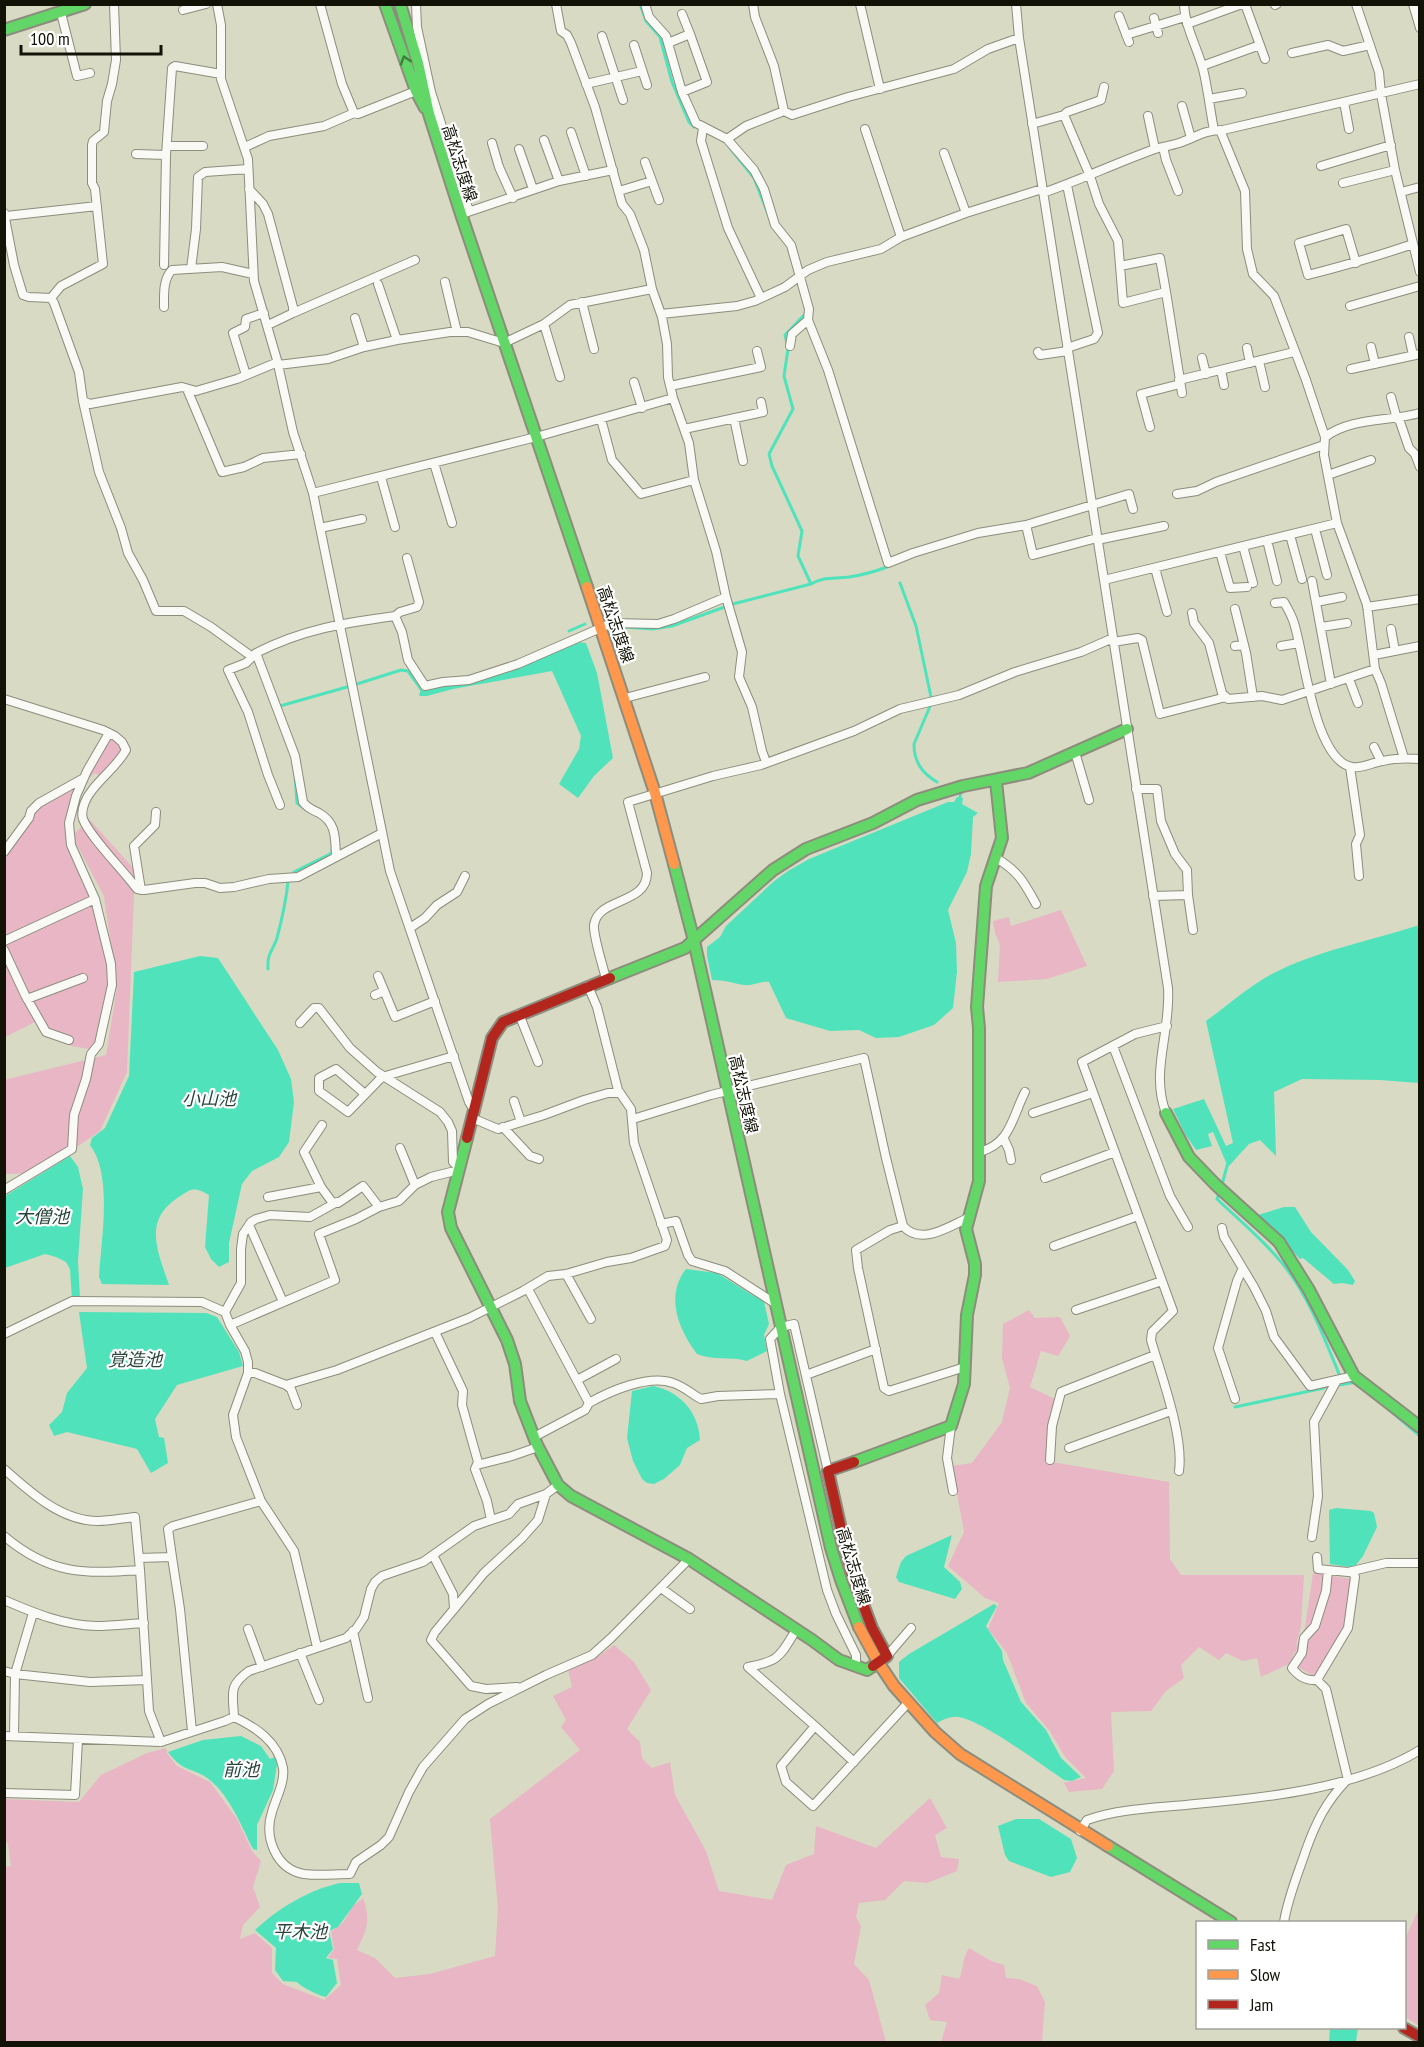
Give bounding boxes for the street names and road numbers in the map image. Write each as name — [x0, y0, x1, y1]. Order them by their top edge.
street label: 高松志度線 — [438, 122, 482, 204]
street label: 高松志度線 — [594, 583, 638, 665]
street label: 高松志度線 — [725, 1053, 763, 1135]
street label: 高松志度線 — [833, 1525, 875, 1607]

